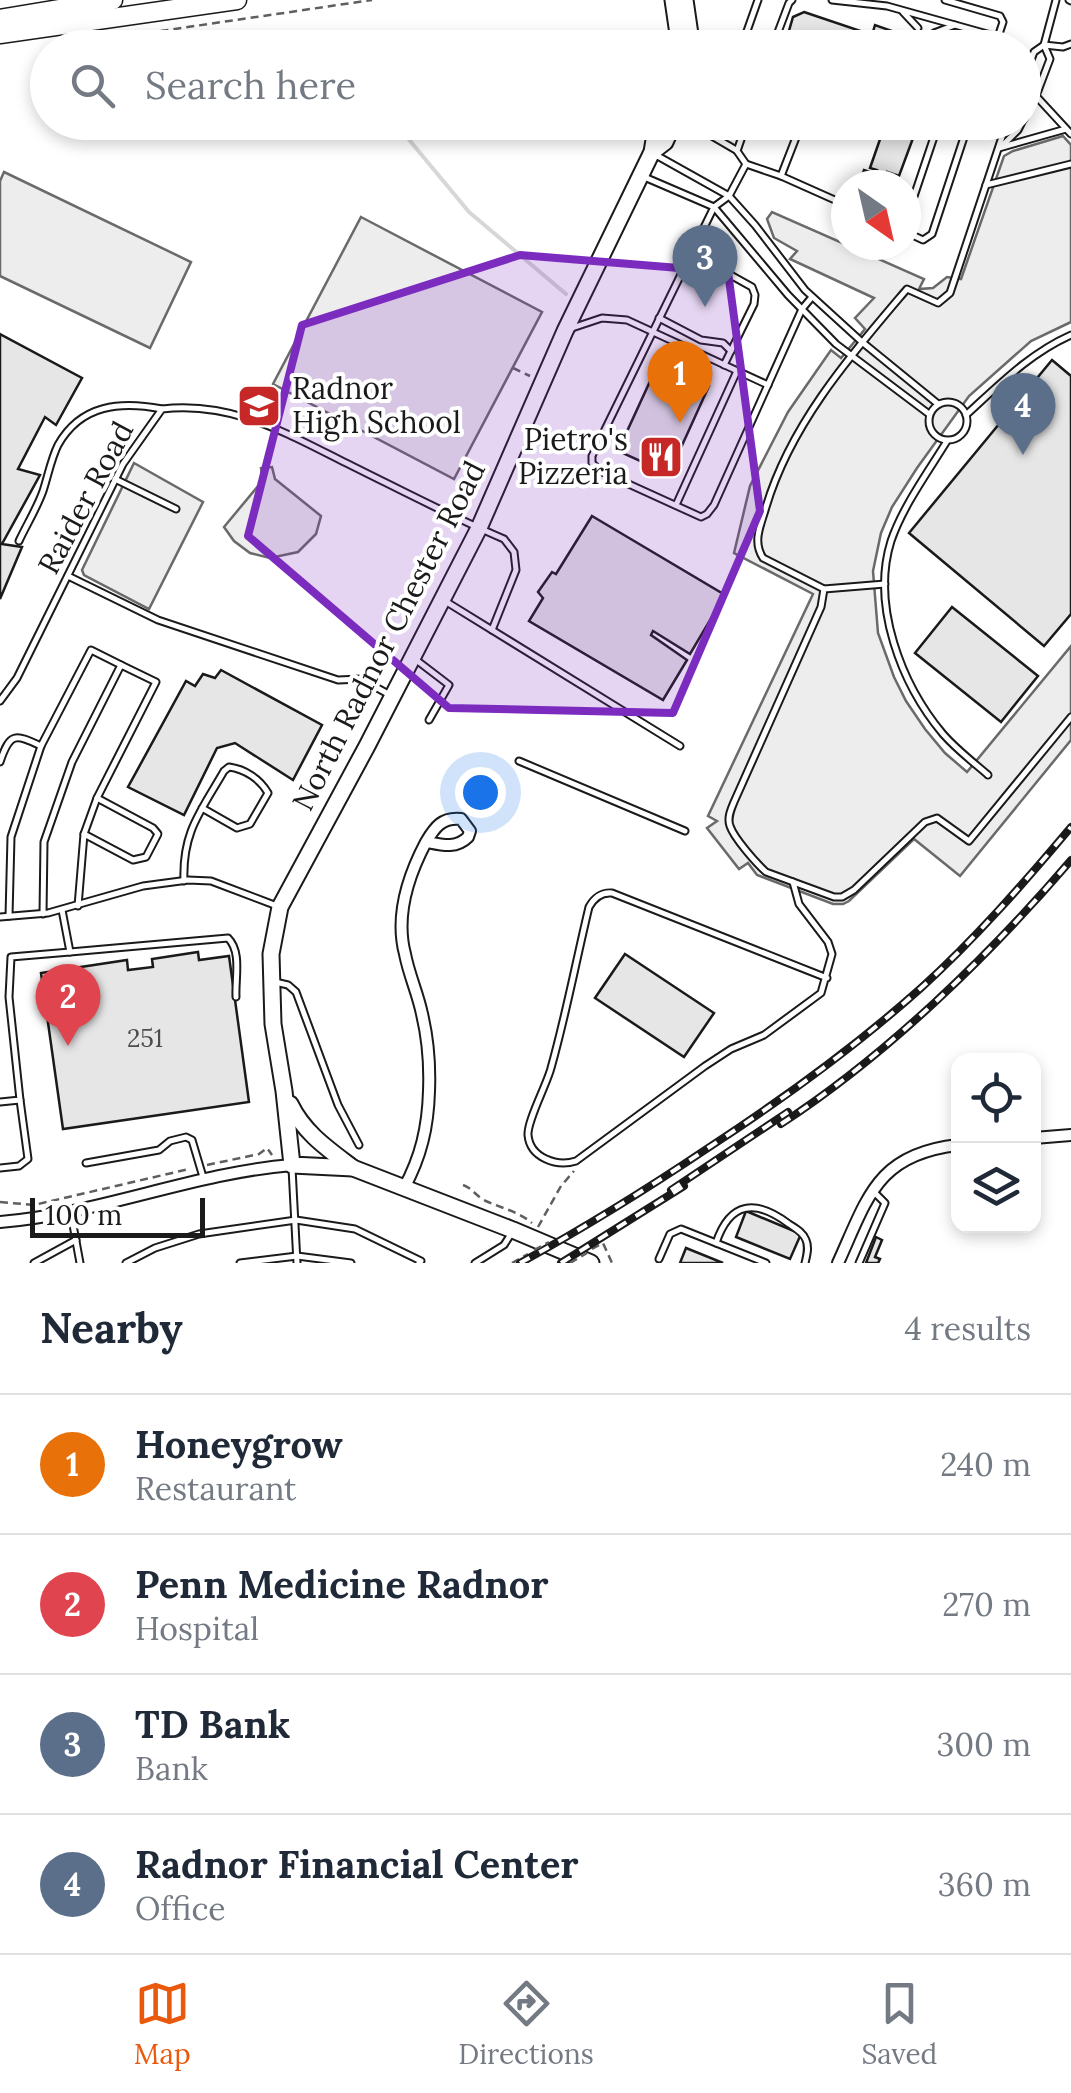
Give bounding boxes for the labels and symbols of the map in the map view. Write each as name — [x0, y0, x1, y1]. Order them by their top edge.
north arrow — [831, 170, 921, 260]
pin: 3 — [672, 224, 738, 307]
pin: 1 — [648, 340, 712, 423]
place label: Radnor High School — [292, 369, 461, 442]
pin: 4 — [990, 372, 1056, 455]
school or university icon: Radnor High School — [236, 383, 282, 429]
street label: Raider Road — [29, 415, 141, 580]
place label: Pietro's Pizzeria — [518, 420, 628, 492]
restaurant icon: Pietro's Pizzeria — [638, 434, 684, 480]
street label: North Radnor Chester Road — [283, 454, 493, 817]
your location — [455, 767, 506, 818]
pin: 2 — [36, 964, 100, 1046]
house number: 251 — [127, 1022, 163, 1054]
scale bar — [30, 1193, 205, 1238]

